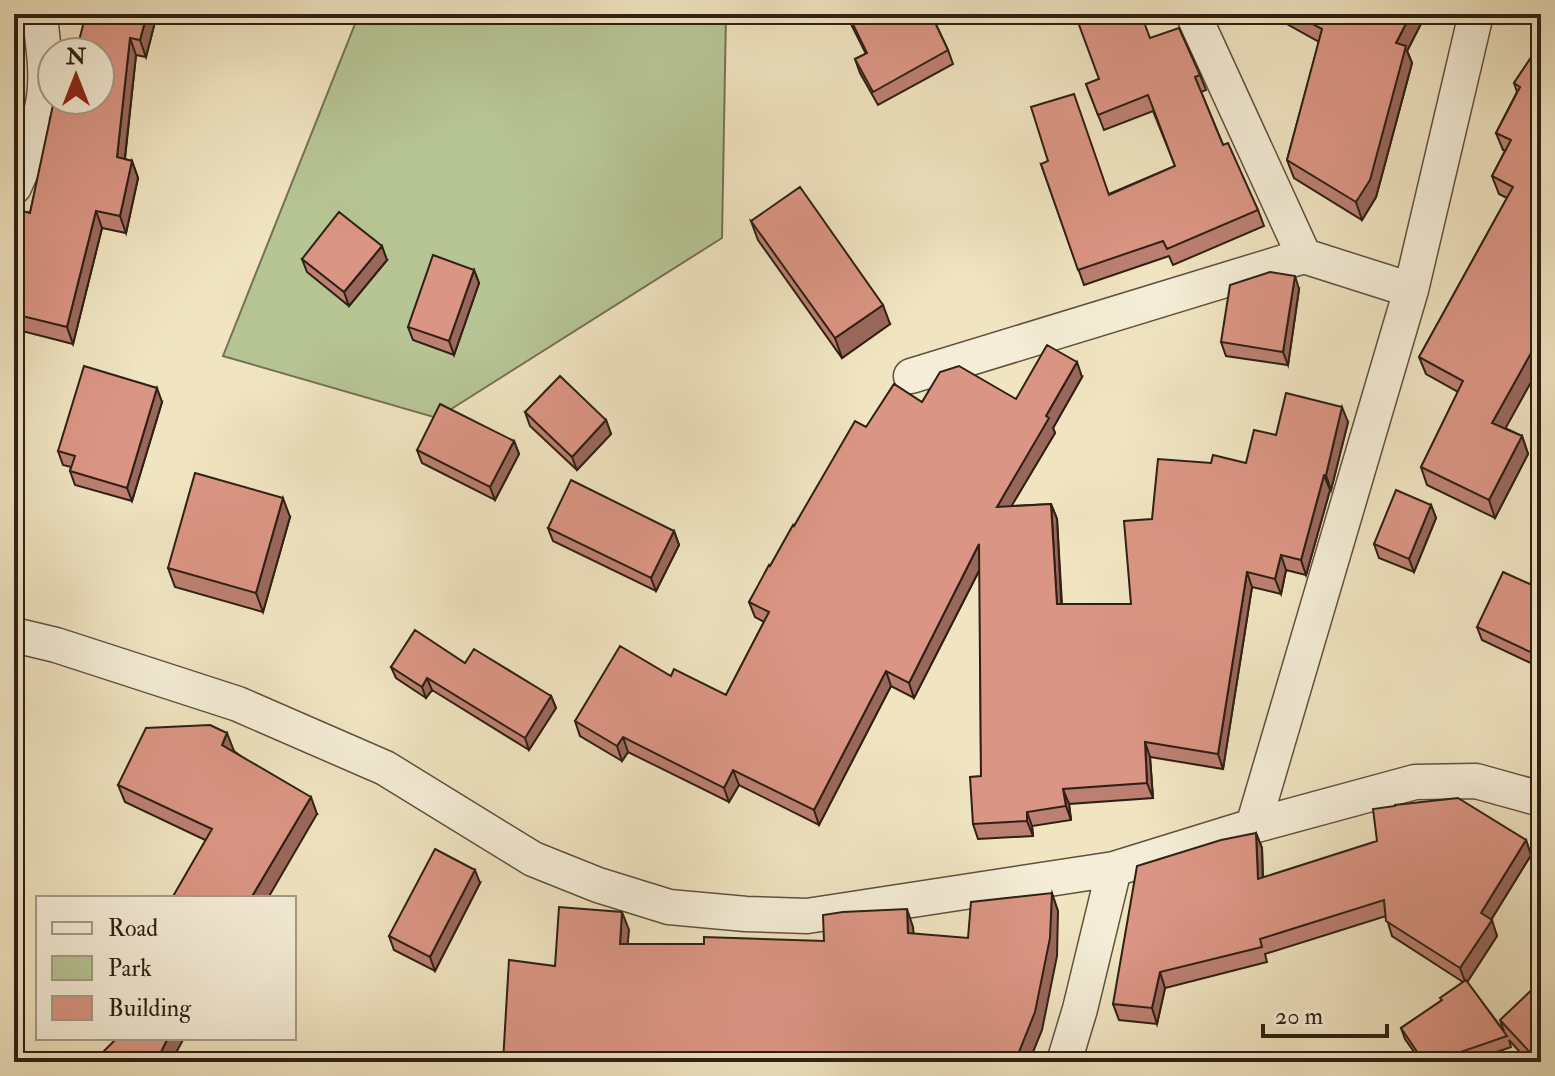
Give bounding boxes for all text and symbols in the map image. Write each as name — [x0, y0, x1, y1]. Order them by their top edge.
north arrow — [36, 36, 116, 116]
text: N — [65, 43, 86, 71]
legend — [36, 896, 296, 1040]
text: Road — [108, 913, 158, 944]
text: Park — [108, 953, 152, 984]
scale bar — [1263, 988, 1387, 1038]
text: Building — [108, 993, 192, 1024]
text: 20 m — [1275, 1001, 1324, 1032]

